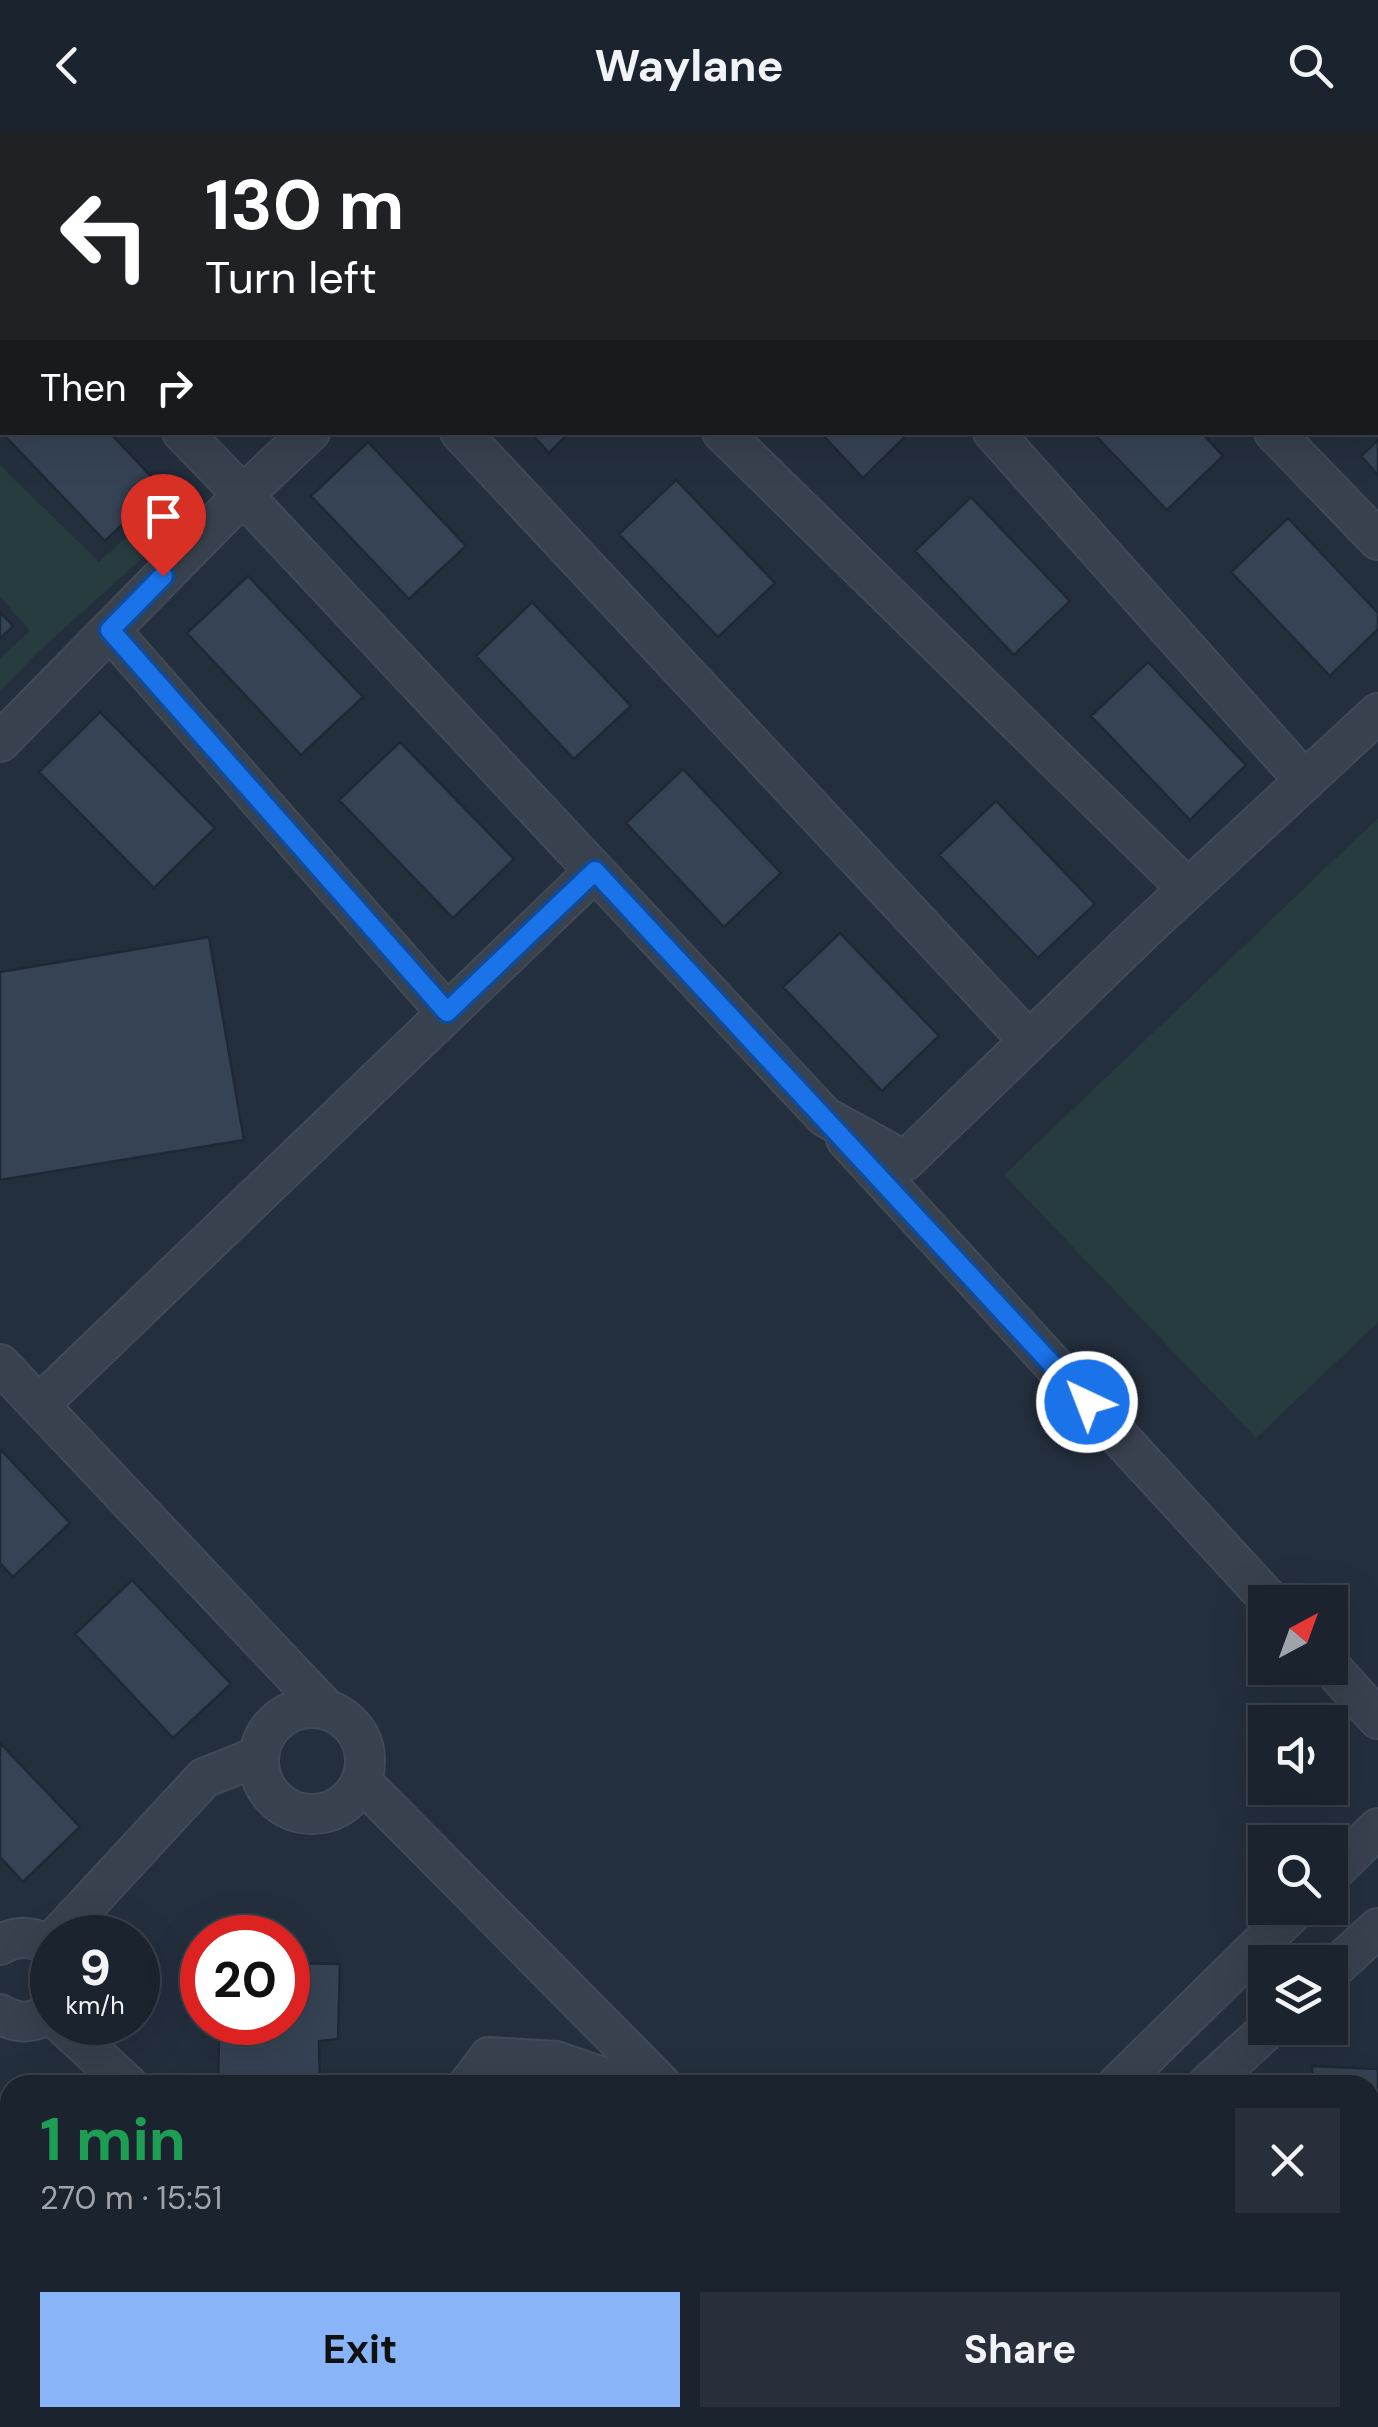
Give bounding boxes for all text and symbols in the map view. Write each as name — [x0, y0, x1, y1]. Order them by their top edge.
text: Waylane — [594, 36, 784, 95]
icon: back — [40, 38, 95, 93]
icon: search — [1283, 38, 1338, 93]
text: 130 m — [205, 160, 404, 251]
icon: left — [40, 170, 170, 300]
text: Turn left — [205, 248, 377, 307]
icon: right — [147, 360, 202, 415]
text: Then — [40, 363, 127, 413]
pin — [121, 474, 206, 577]
icon: arrive — [136, 489, 191, 544]
position arrow — [1035, 1350, 1139, 1454]
north arrow — [1248, 1585, 1348, 1685]
map controls — [1248, 1585, 1348, 2045]
button: sound — [1248, 1705, 1348, 1805]
button: search — [1248, 1825, 1348, 1925]
speed limit sign: 20 — [180, 1915, 310, 2045]
text: 9 — [79, 1935, 111, 2001]
button: layers — [1248, 1945, 1348, 2045]
text: km/h — [65, 1989, 125, 2022]
text: 1 min — [40, 2100, 186, 2179]
button: close — [1235, 2108, 1340, 2213]
text: 270 m · 15:51 — [40, 2177, 222, 2219]
button: Exit — [40, 2292, 680, 2407]
button: Share — [700, 2292, 1340, 2407]

